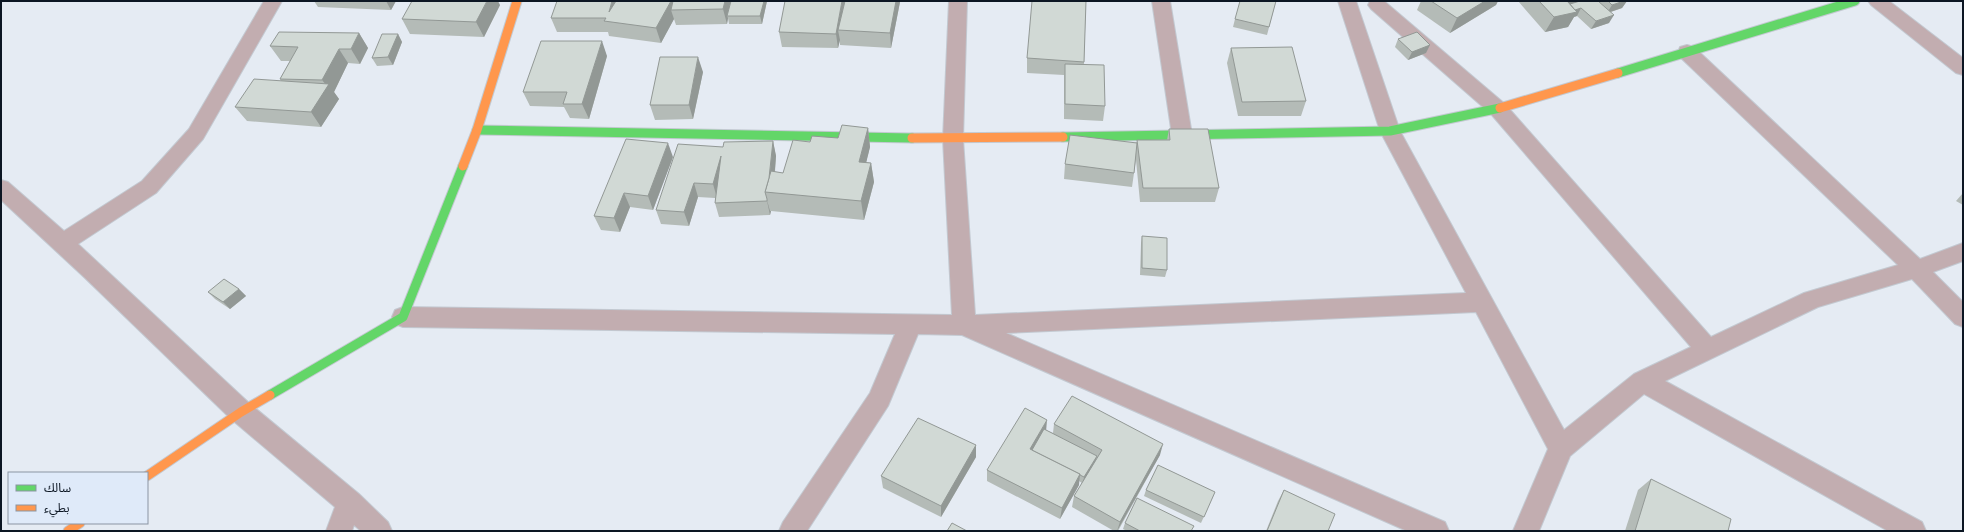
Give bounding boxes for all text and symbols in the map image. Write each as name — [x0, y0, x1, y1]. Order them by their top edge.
legend — [8, 472, 148, 524]
text: سالك — [44, 481, 71, 495]
text: بطيء — [44, 501, 70, 518]

